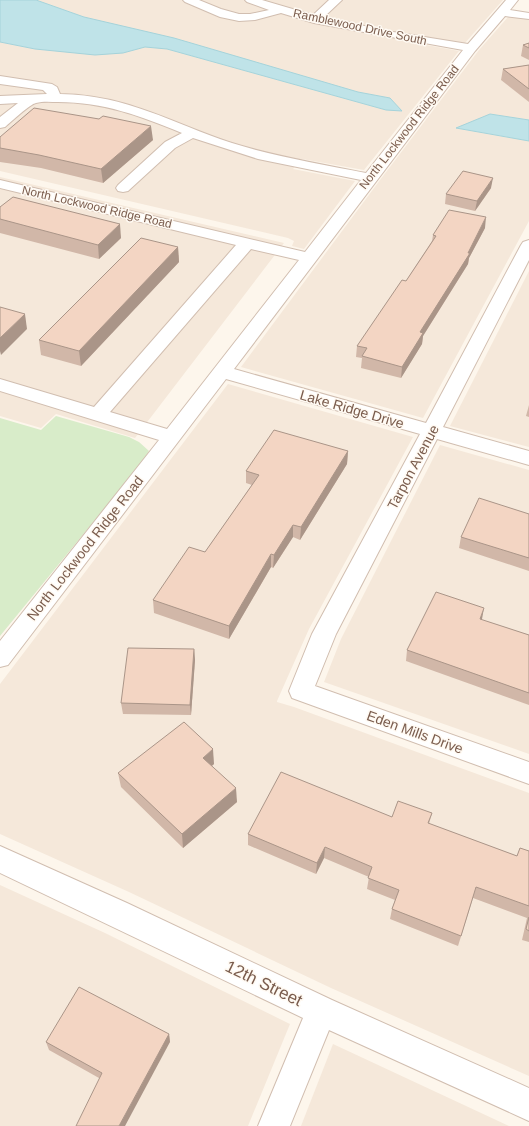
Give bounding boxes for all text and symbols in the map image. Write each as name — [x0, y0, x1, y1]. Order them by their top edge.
street label: Ramblewood Drive South — [292, 6, 428, 48]
street label: North Lockwood Ridge Road — [356, 62, 462, 192]
street label: North Lockwood Ridge Road — [21, 183, 173, 231]
street label: Lake Ridge Drive — [298, 387, 406, 432]
street label: Tarpon Avenue — [384, 422, 442, 512]
street label: North Lockwood Ridge Road — [24, 473, 146, 623]
street label: Eden Mills Drive — [365, 707, 465, 757]
street label: 12th Street — [222, 957, 306, 1010]

